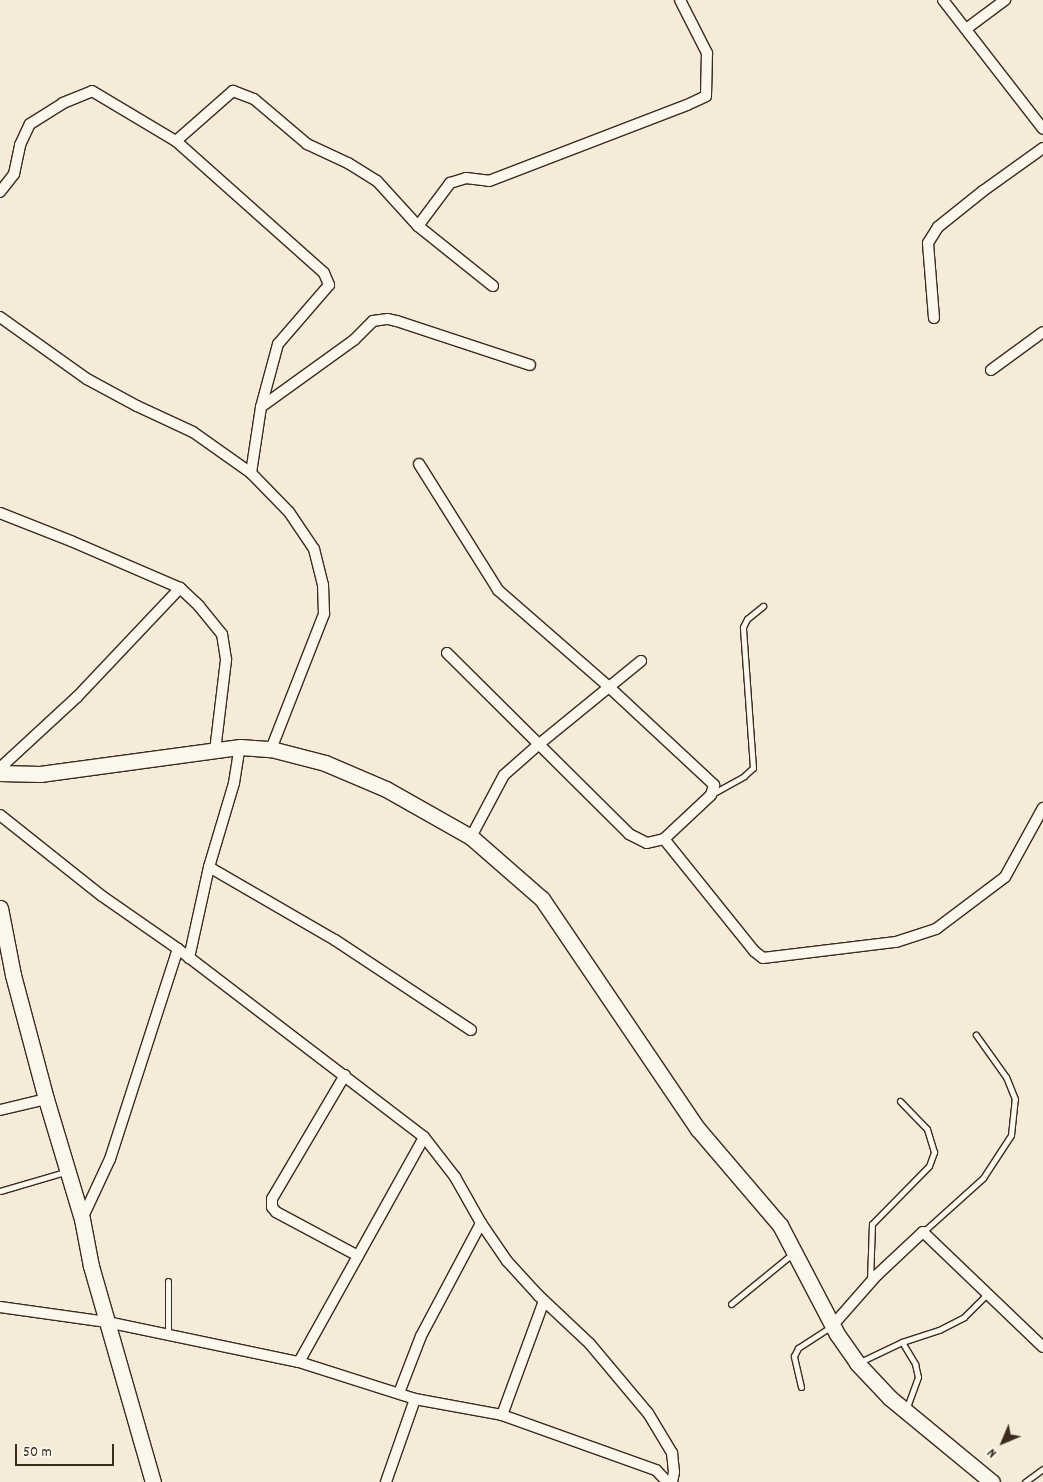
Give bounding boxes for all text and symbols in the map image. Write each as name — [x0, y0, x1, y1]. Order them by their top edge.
north arrow — [978, 1417, 1028, 1467]
scale bar — [18, 1434, 116, 1466]
text: 50 m — [23, 1442, 52, 1464]
text: N — [983, 1443, 1002, 1462]

